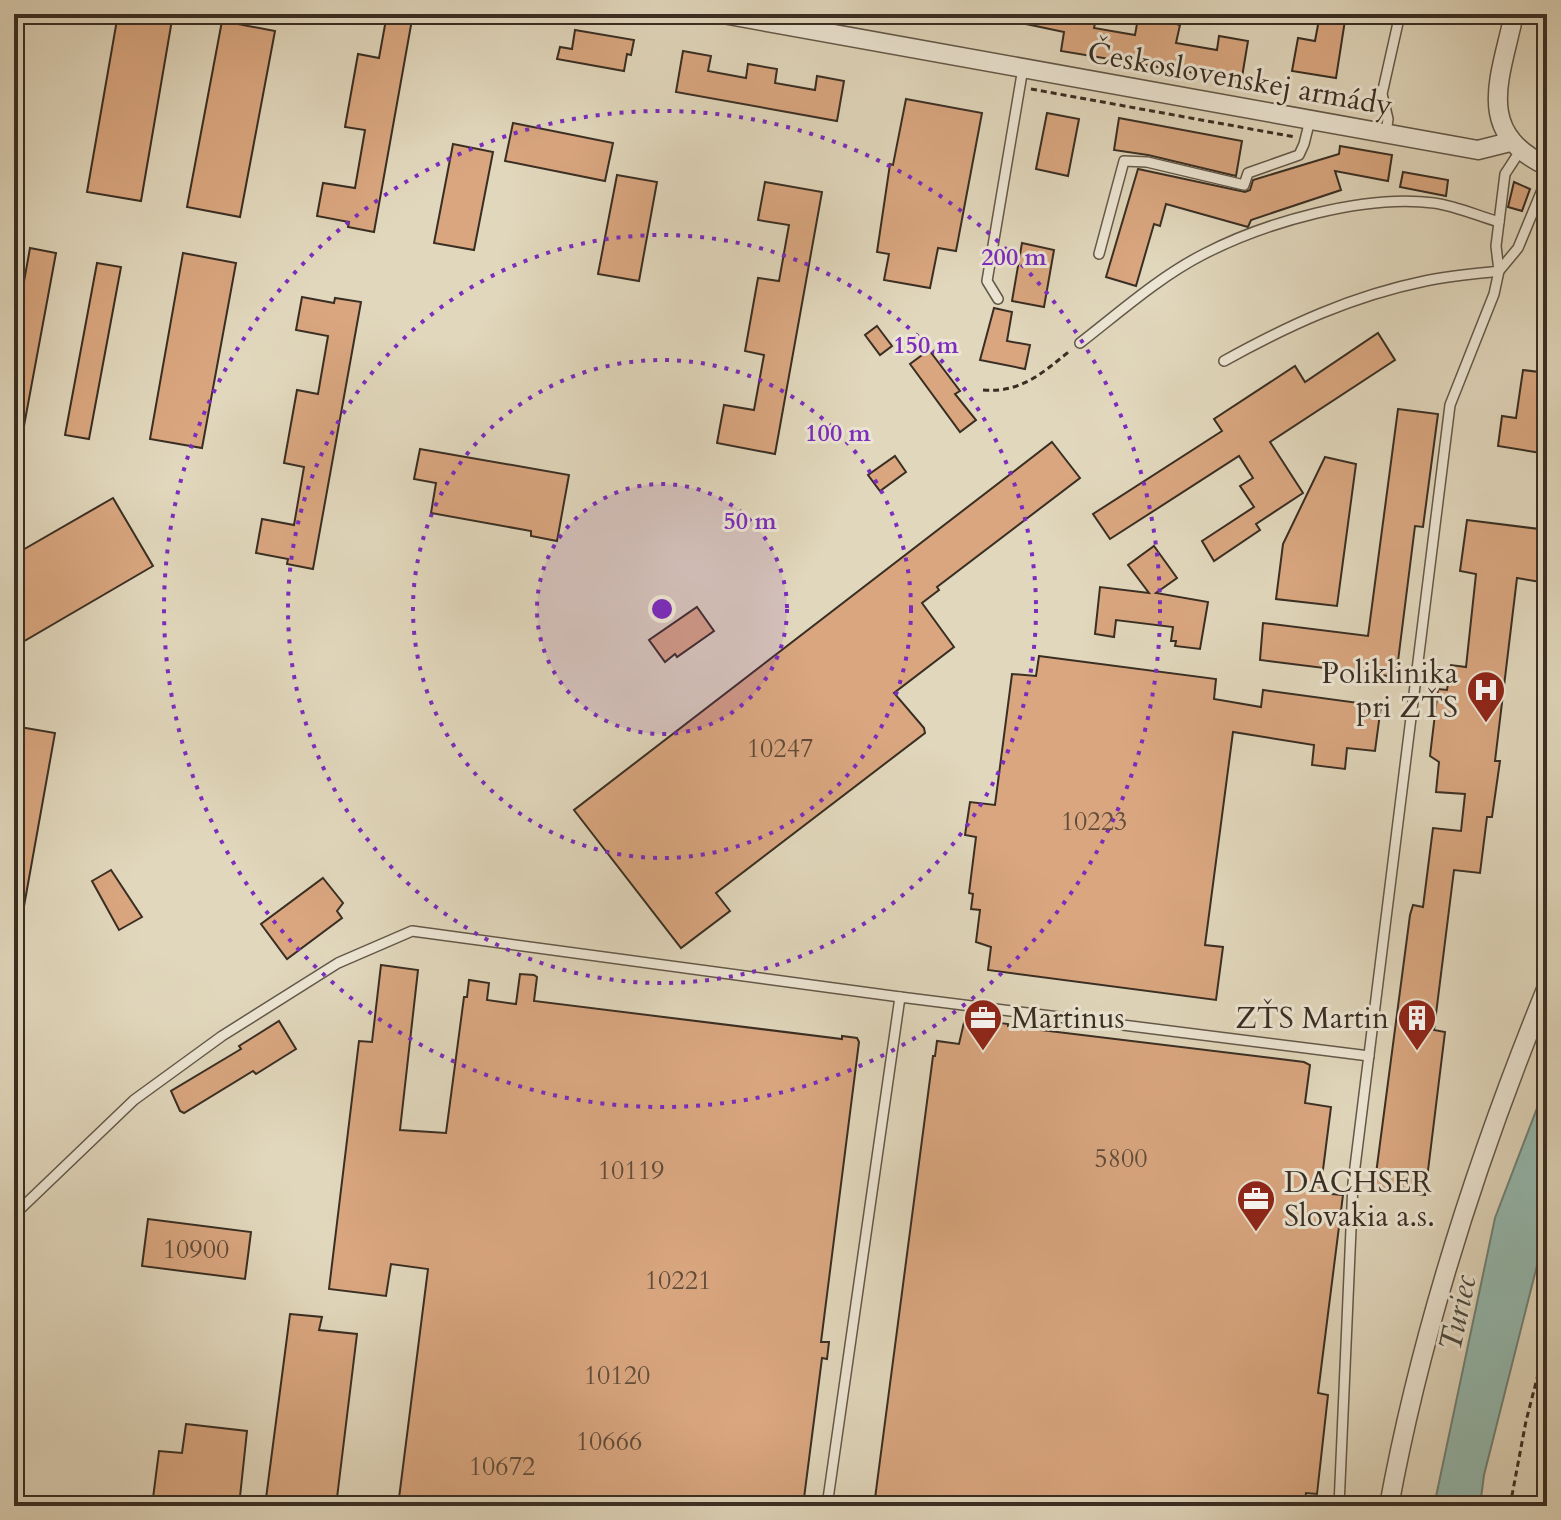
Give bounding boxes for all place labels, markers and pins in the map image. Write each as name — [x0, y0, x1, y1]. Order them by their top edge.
centre of rings — [648, 595, 676, 623]
place label: Poliklinika pri ZŤS — [1321, 653, 1458, 728]
hospital icon: Poliklinika pri ZŤS — [1465, 669, 1507, 724]
office icon: Martinus — [962, 997, 1004, 1052]
building icon: ZŤS Martin — [1396, 997, 1438, 1052]
place label: Martinus — [1011, 998, 1125, 1039]
place label: ZŤS Martin — [1235, 998, 1389, 1039]
place label: DACHSER Slovakia a.s. — [1284, 1162, 1435, 1237]
office icon: DACHSER Slovakia a.s. — [1235, 1178, 1277, 1233]

